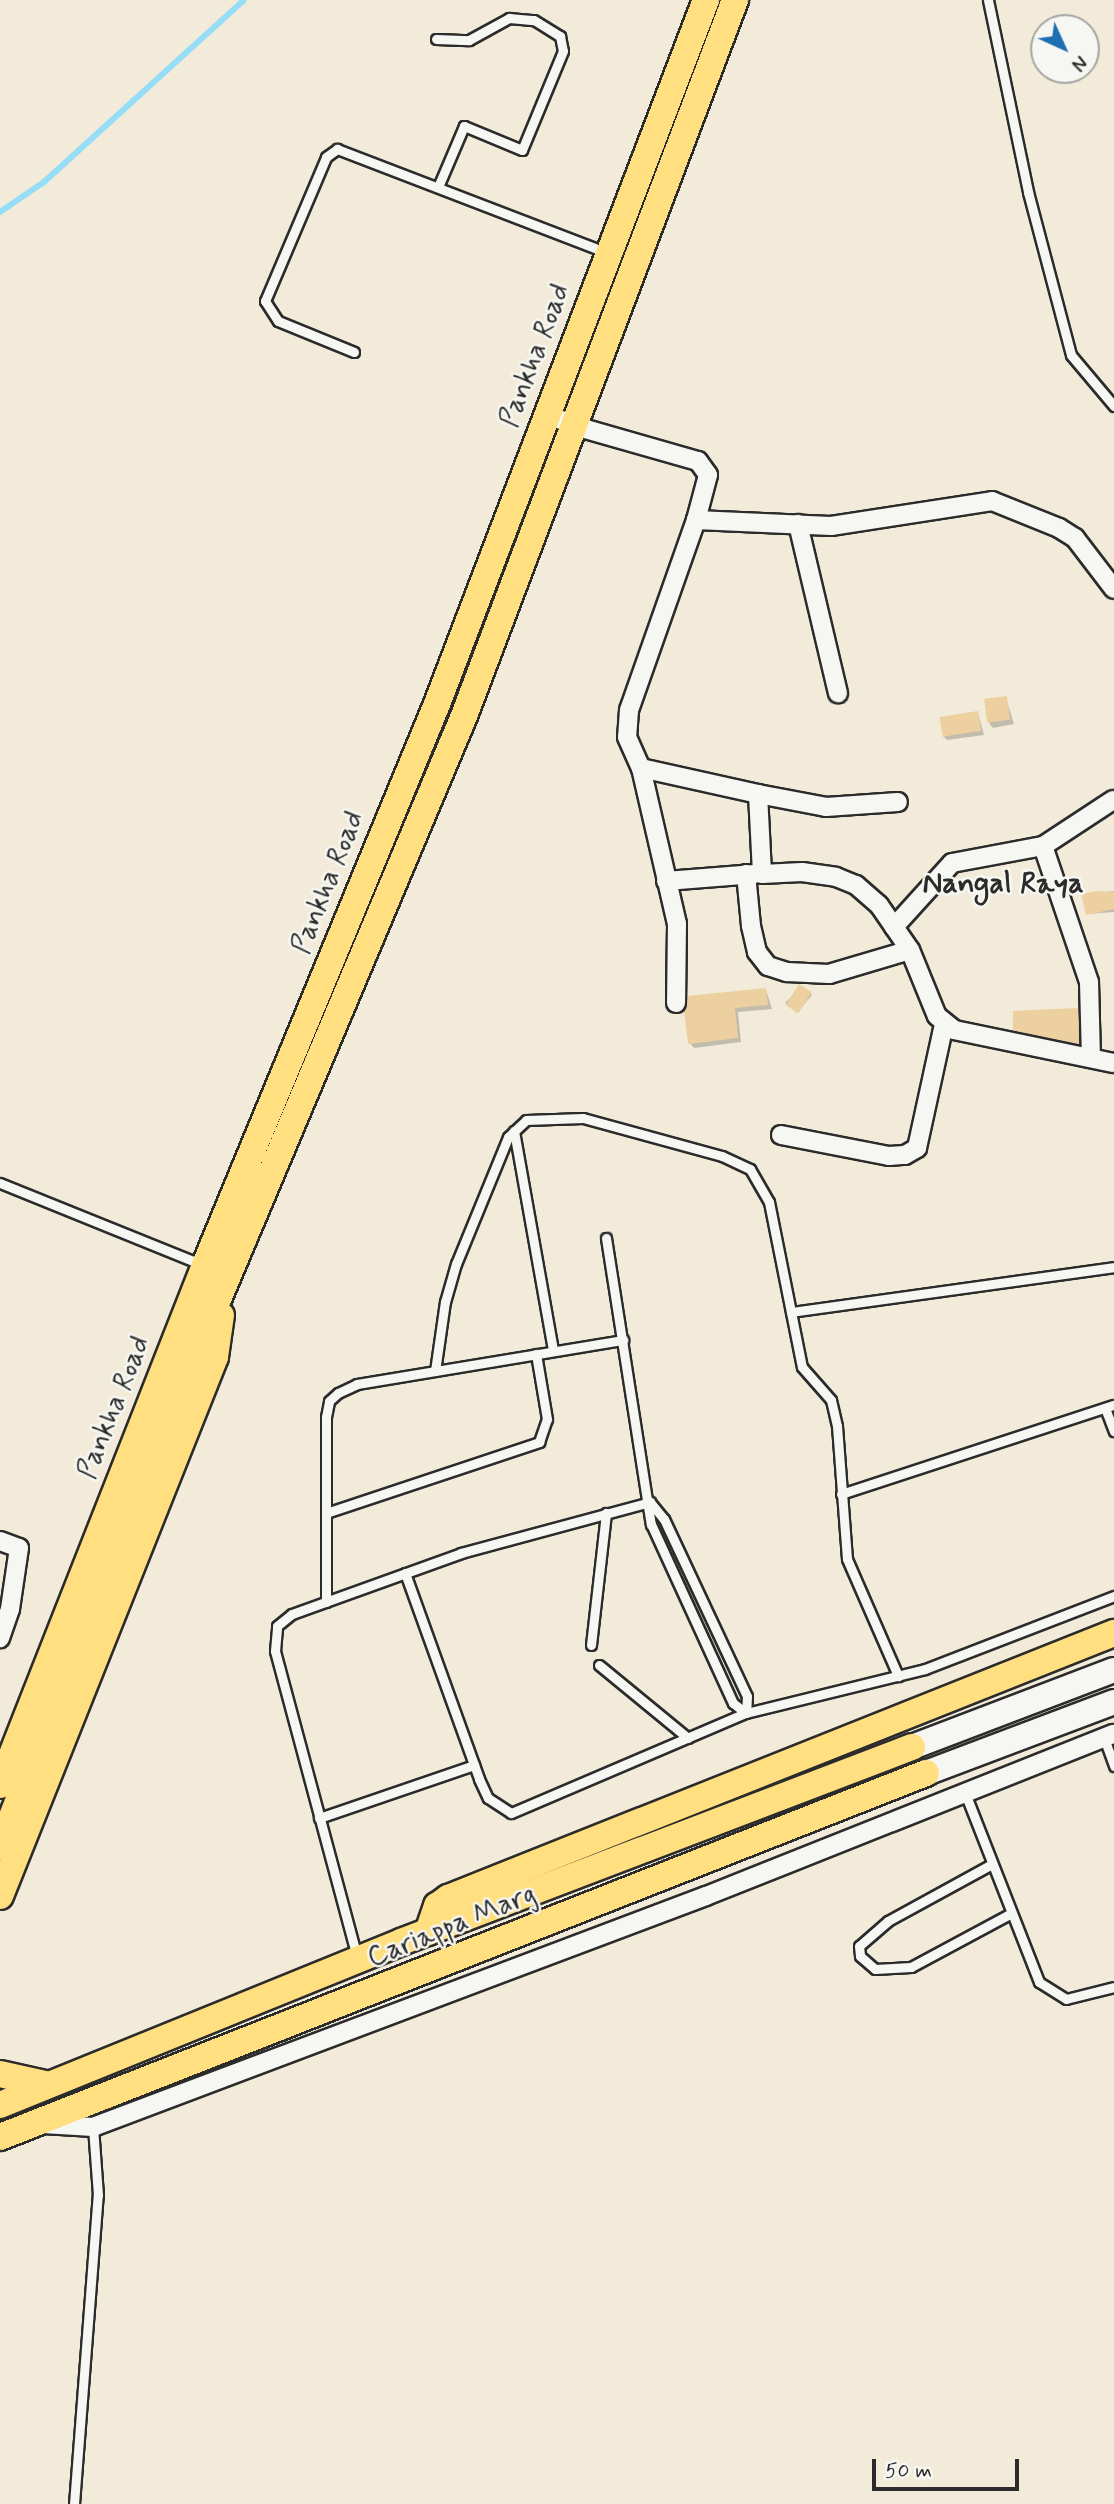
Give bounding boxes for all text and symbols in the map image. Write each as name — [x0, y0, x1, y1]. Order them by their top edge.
north arrow — [1030, 14, 1100, 84]
text: N — [1065, 49, 1092, 76]
street label: Pankha Road — [493, 279, 579, 433]
street label: Pankha Road — [285, 807, 373, 959]
district label: Nangal Raya — [923, 866, 1083, 902]
street label: Pankha Road — [71, 1332, 159, 1484]
street label: Cariappa Marg — [363, 1878, 541, 1976]
scale bar — [876, 2444, 1023, 2488]
text: 50 m — [885, 2457, 932, 2485]

